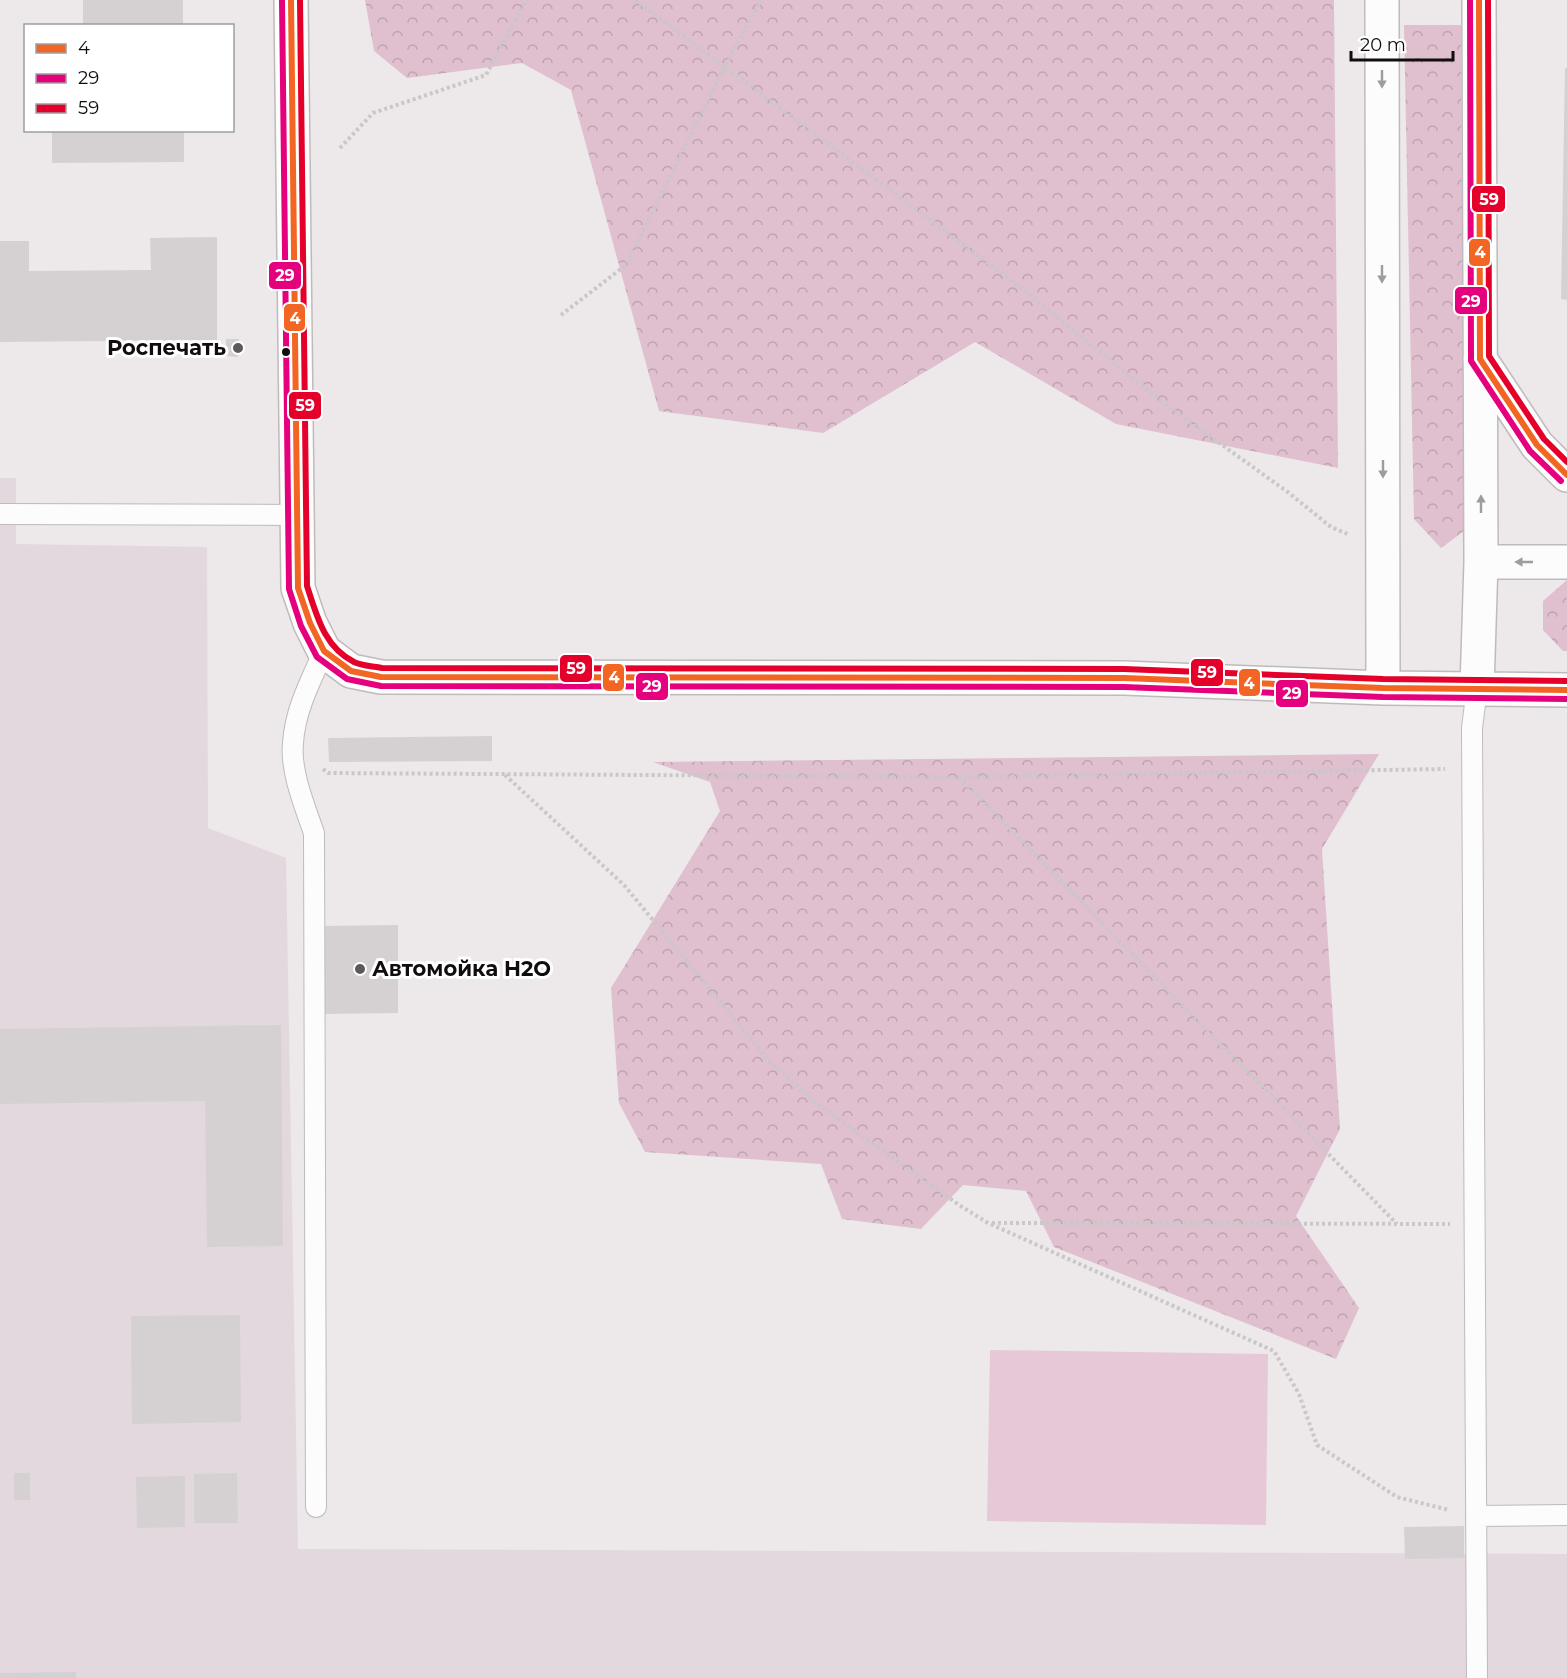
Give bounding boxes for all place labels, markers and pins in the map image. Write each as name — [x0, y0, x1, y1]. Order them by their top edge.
place label: Роспечать — [107, 335, 226, 360]
marker: Роспечать — [231, 341, 245, 355]
unlabelled marker — [280, 346, 292, 358]
place label: Автомойка H2O — [372, 956, 551, 981]
marker: Автомойка H2O — [353, 962, 367, 976]

